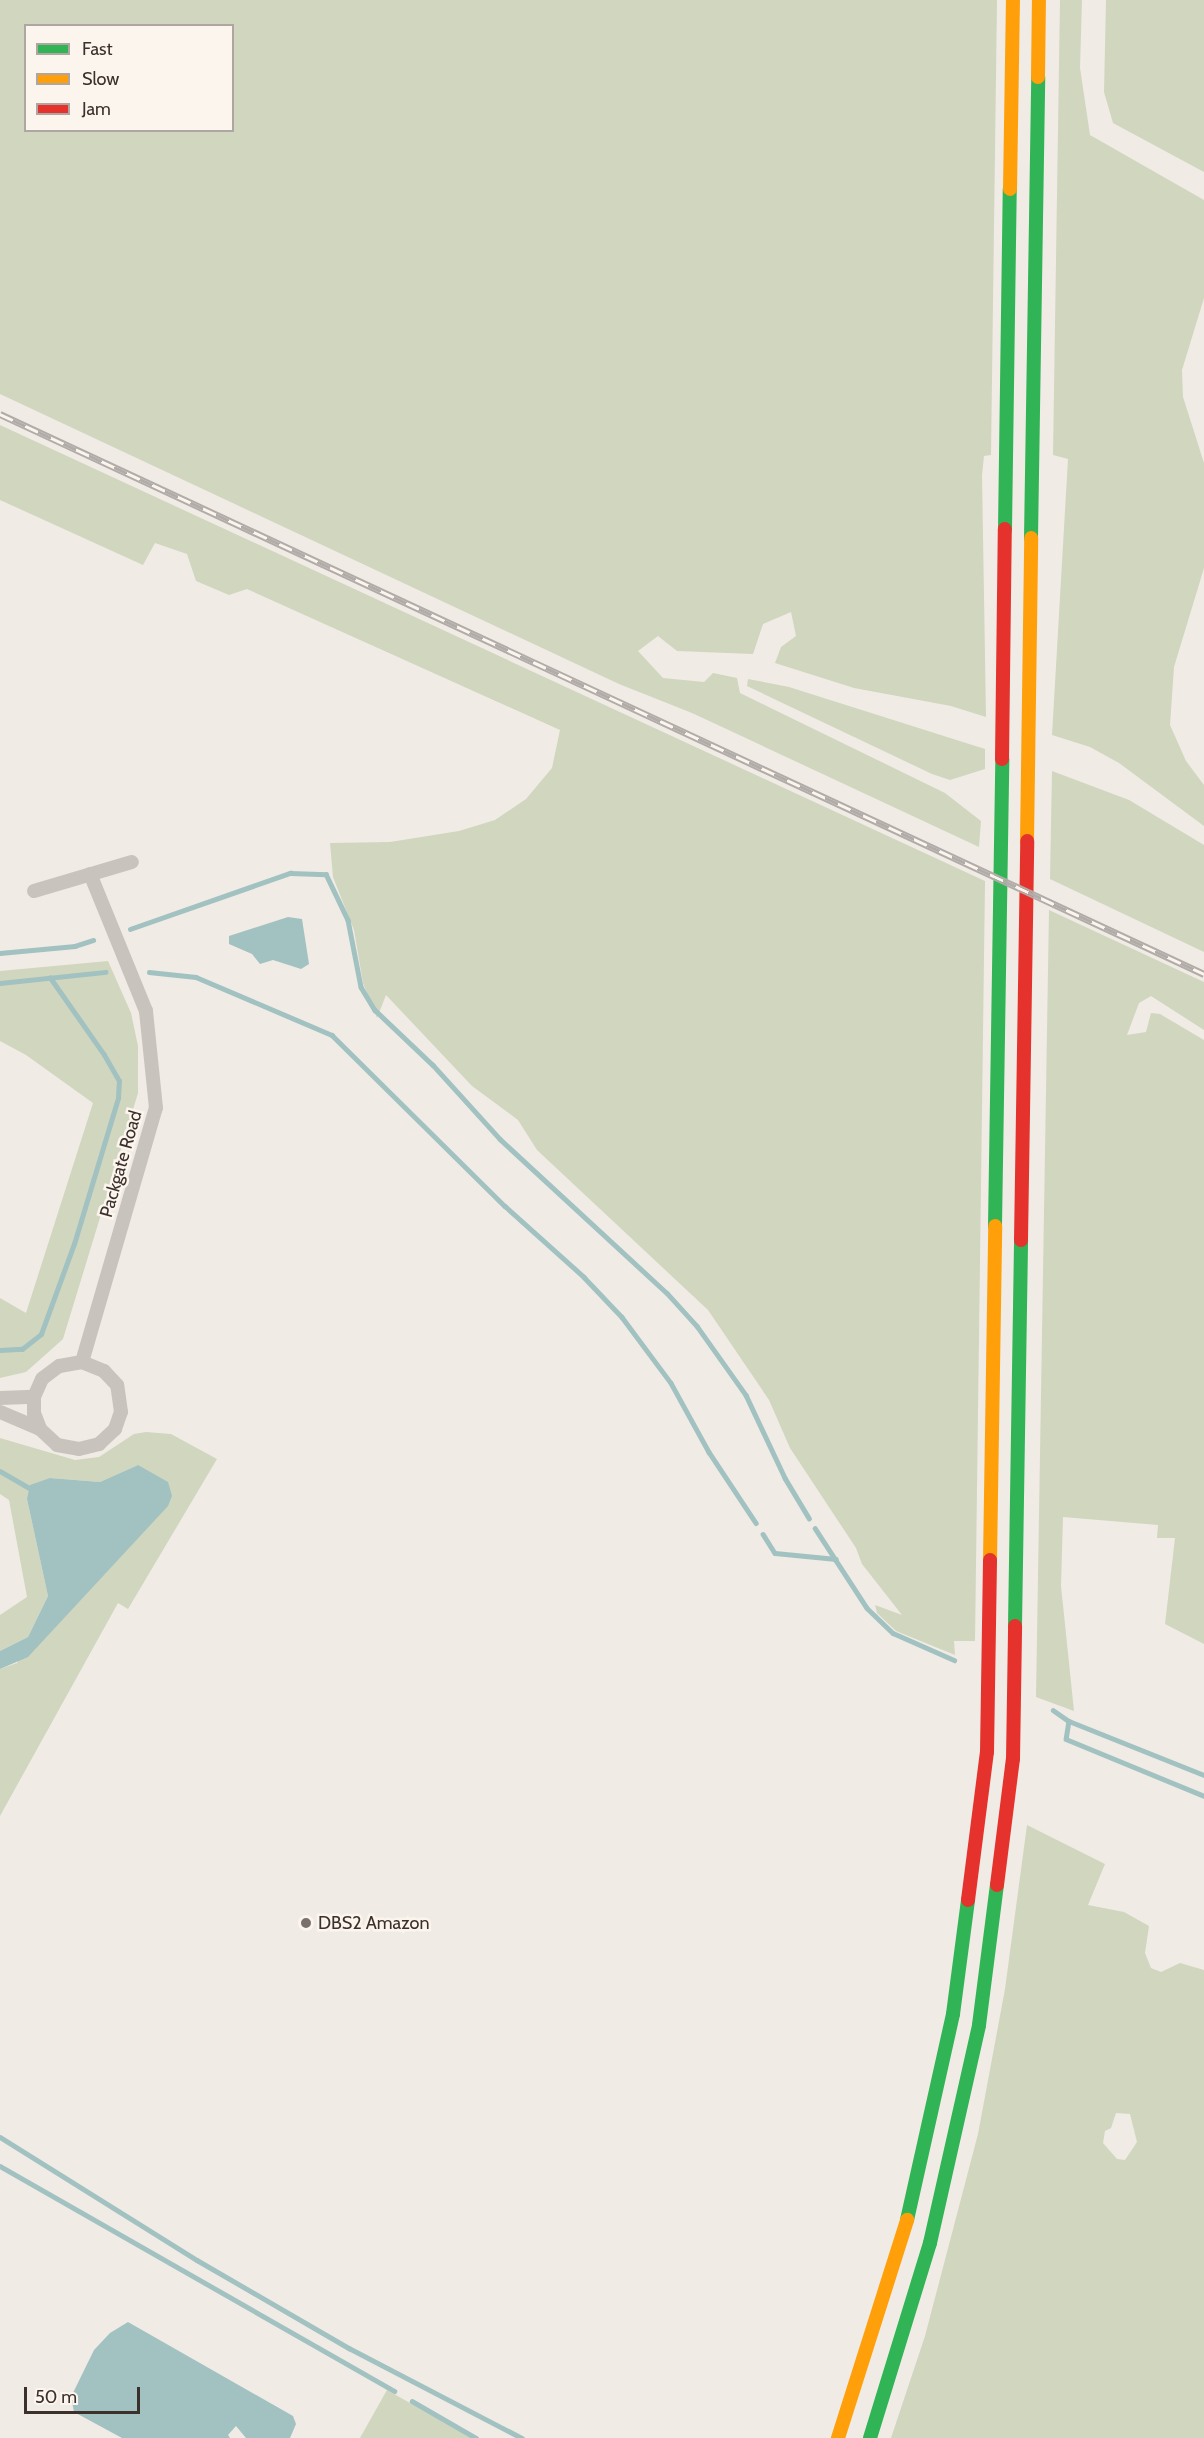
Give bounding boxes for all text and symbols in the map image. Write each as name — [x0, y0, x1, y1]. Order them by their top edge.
legend — [24, 24, 234, 132]
text: Fast — [82, 38, 113, 60]
text: Slow — [82, 68, 119, 90]
text: Jam — [82, 98, 111, 120]
street label: Packgate Road — [95, 1108, 147, 1220]
place label: DBS2 Amazon — [318, 1912, 429, 1934]
marker: DBS2 Amazon — [299, 1916, 313, 1930]
scale bar — [27, 2375, 142, 2413]
text: 50 m — [35, 2386, 77, 2408]

